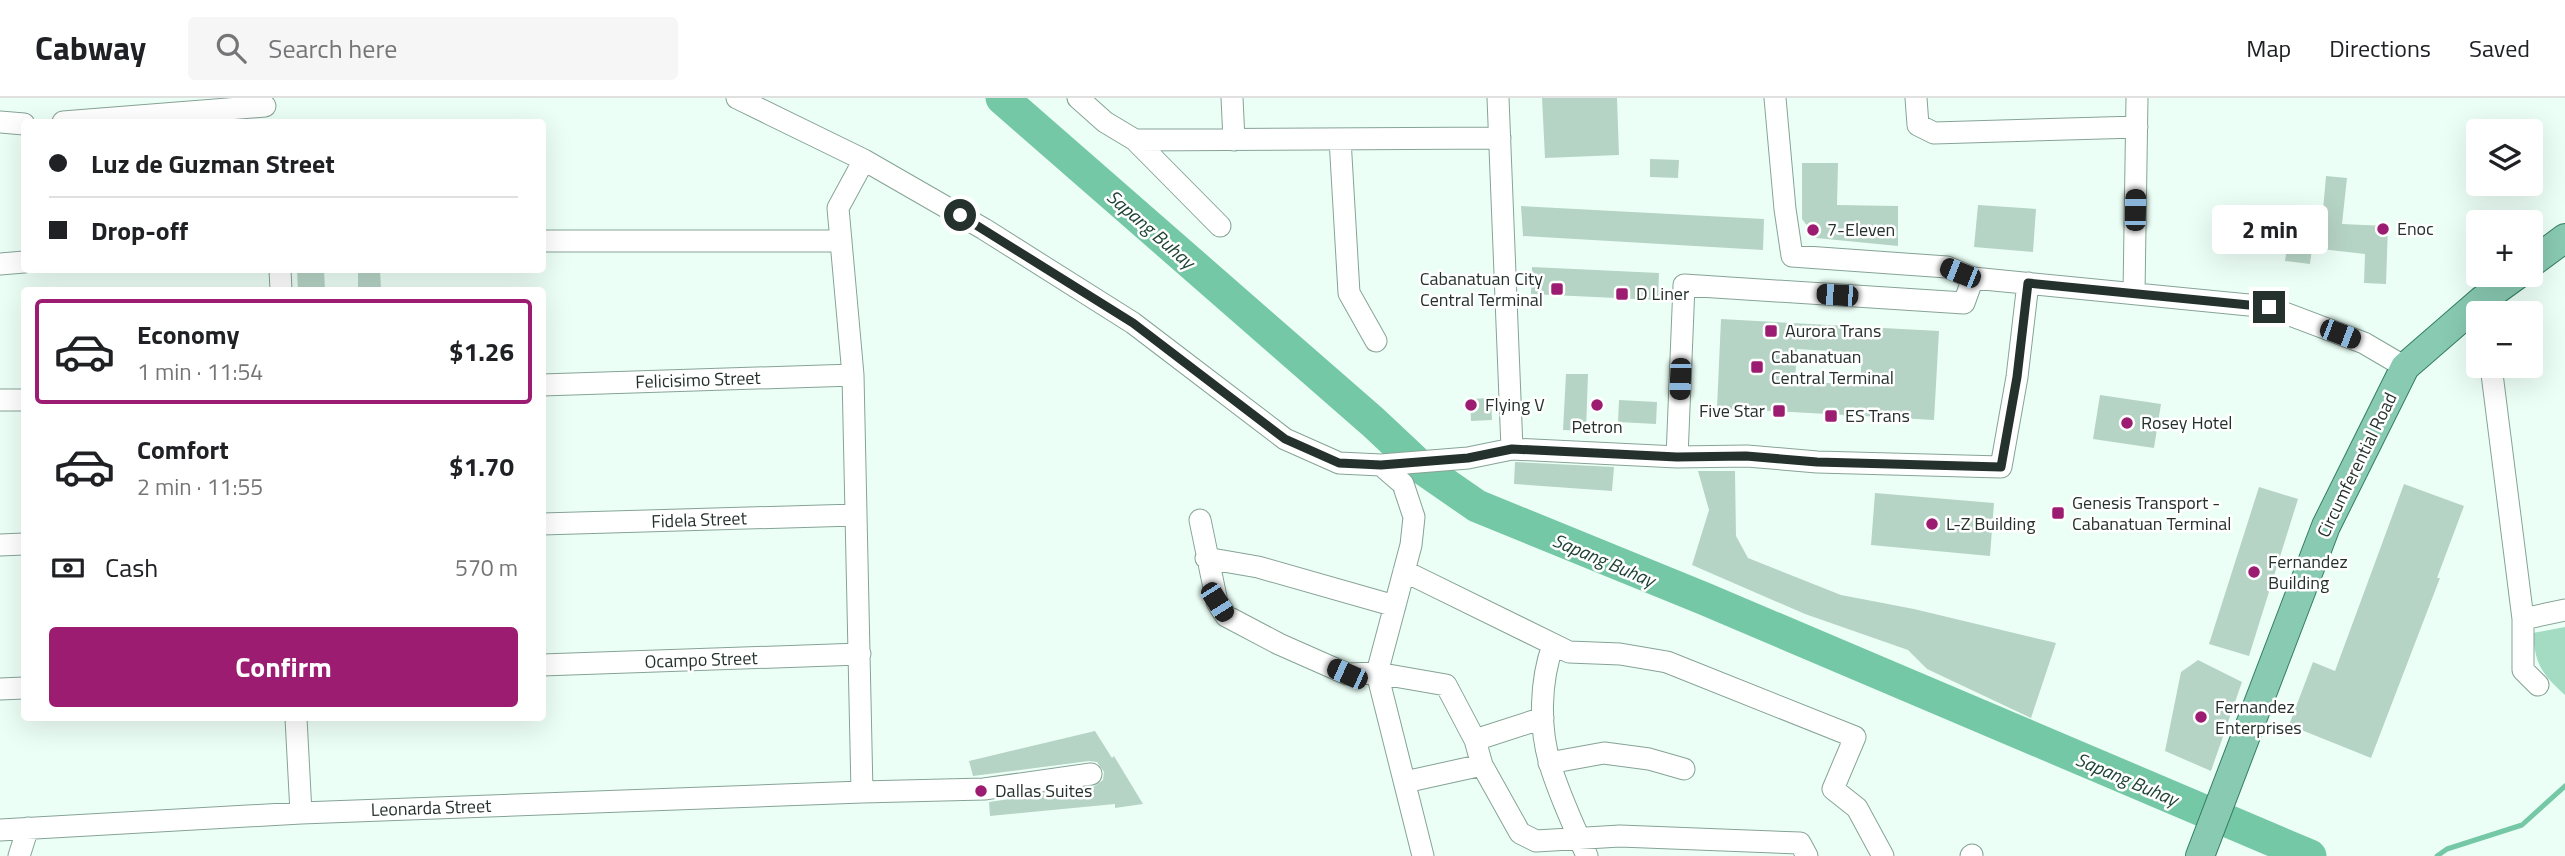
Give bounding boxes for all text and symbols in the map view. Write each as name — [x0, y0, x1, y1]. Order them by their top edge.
search box — [188, 17, 678, 80]
text: Cabway — [35, 23, 146, 73]
icon: search — [212, 29, 250, 67]
text: Search here — [268, 29, 397, 68]
text: Map — [2246, 30, 2291, 66]
text: Directions — [2329, 30, 2431, 66]
text: Saved — [2469, 30, 2530, 66]
map controls — [2466, 119, 2543, 378]
button: layers — [2466, 119, 2543, 196]
text: Luz de Guzman Street — [91, 144, 335, 183]
water label: Sapang Buhay — [1101, 182, 1204, 277]
car — [2125, 189, 2146, 231]
route start — [944, 199, 976, 231]
callout: 2 min — [2211, 206, 2327, 254]
button: + — [2466, 210, 2543, 287]
text: Drop-off — [91, 211, 188, 250]
text: 2 min — [2242, 212, 2298, 247]
place label: Enoc — [2397, 215, 2434, 242]
place label: 7-Eleven — [1827, 216, 1895, 243]
marker: Enoc — [2375, 221, 2391, 237]
marker: 7-Eleven — [1805, 222, 1821, 238]
car — [1937, 255, 1984, 291]
place label: Cabanatuan City Central Terminal — [1420, 265, 1543, 313]
place label: D Liner — [1636, 280, 1689, 307]
marker: Cabanatuan City Central Terminal — [1549, 281, 1565, 297]
car — [1816, 283, 1859, 307]
marker: D Liner — [1614, 286, 1630, 302]
route end — [2253, 291, 2285, 323]
button: − — [2466, 301, 2543, 378]
text: Economy — [137, 315, 239, 354]
place label: Aurora Trans — [1785, 317, 1881, 344]
car — [2317, 317, 2364, 351]
icon: car — [53, 320, 116, 383]
marker: Aurora Trans — [1763, 323, 1779, 339]
text: $1.26 — [449, 332, 514, 371]
place label: Cabanatuan Central Terminal — [1771, 343, 1894, 391]
text: 1 min · 11:54 — [137, 354, 263, 389]
car — [1669, 358, 1692, 400]
marker: Cabanatuan Central Terminal — [1749, 359, 1765, 375]
street label: Felicisimo Street — [635, 364, 762, 395]
street label: Circumferential Road — [2310, 388, 2403, 542]
place label: Flying V — [1485, 391, 1545, 418]
marker: Flying V — [1463, 397, 1479, 413]
marker: Petron — [1589, 397, 1605, 413]
place label: Five Star — [1699, 397, 1765, 424]
place label: ES Trans — [1845, 402, 1910, 429]
marker: Five Star — [1771, 403, 1787, 419]
marker: ES Trans — [1823, 408, 1839, 424]
place label: Rosey Hotel — [2141, 409, 2232, 436]
place label: Petron — [1571, 413, 1623, 440]
marker: Rosey Hotel — [2119, 415, 2135, 431]
text: Comfort — [137, 430, 229, 469]
icon: car — [53, 435, 116, 498]
text: $1.70 — [449, 447, 514, 486]
text: 2 min · 11:55 — [137, 469, 263, 504]
place label: Genesis Transport - Cabanatuan Terminal — [2072, 489, 2231, 537]
street label: Fidela Street — [651, 504, 748, 535]
marker: Genesis Transport - Cabanatuan Terminal — [2050, 505, 2066, 521]
place label: L-Z Building — [1946, 510, 2035, 537]
marker: L-Z Building — [1924, 516, 1940, 532]
water label: Sapang Buhay — [1549, 525, 1662, 595]
text: Cash — [105, 548, 158, 587]
place label: Fernandez Building — [2268, 548, 2348, 596]
icon: cash — [49, 549, 87, 587]
text: 570 m — [455, 550, 518, 585]
marker: Fernandez Building — [2246, 564, 2262, 580]
car — [1197, 579, 1238, 625]
button: Confirm — [49, 627, 518, 707]
street label: Ocampo Street — [644, 644, 759, 675]
car — [1324, 656, 1371, 692]
place label: Fernandez Enterprises — [2215, 693, 2302, 741]
marker: Fernandez Enterprises — [2193, 709, 2209, 725]
water label: Sapang Buhay — [2072, 744, 2185, 814]
place label: Dallas Suites — [995, 777, 1092, 804]
marker: Dallas Suites — [973, 783, 989, 799]
street label: Leonarda Street — [370, 792, 492, 823]

